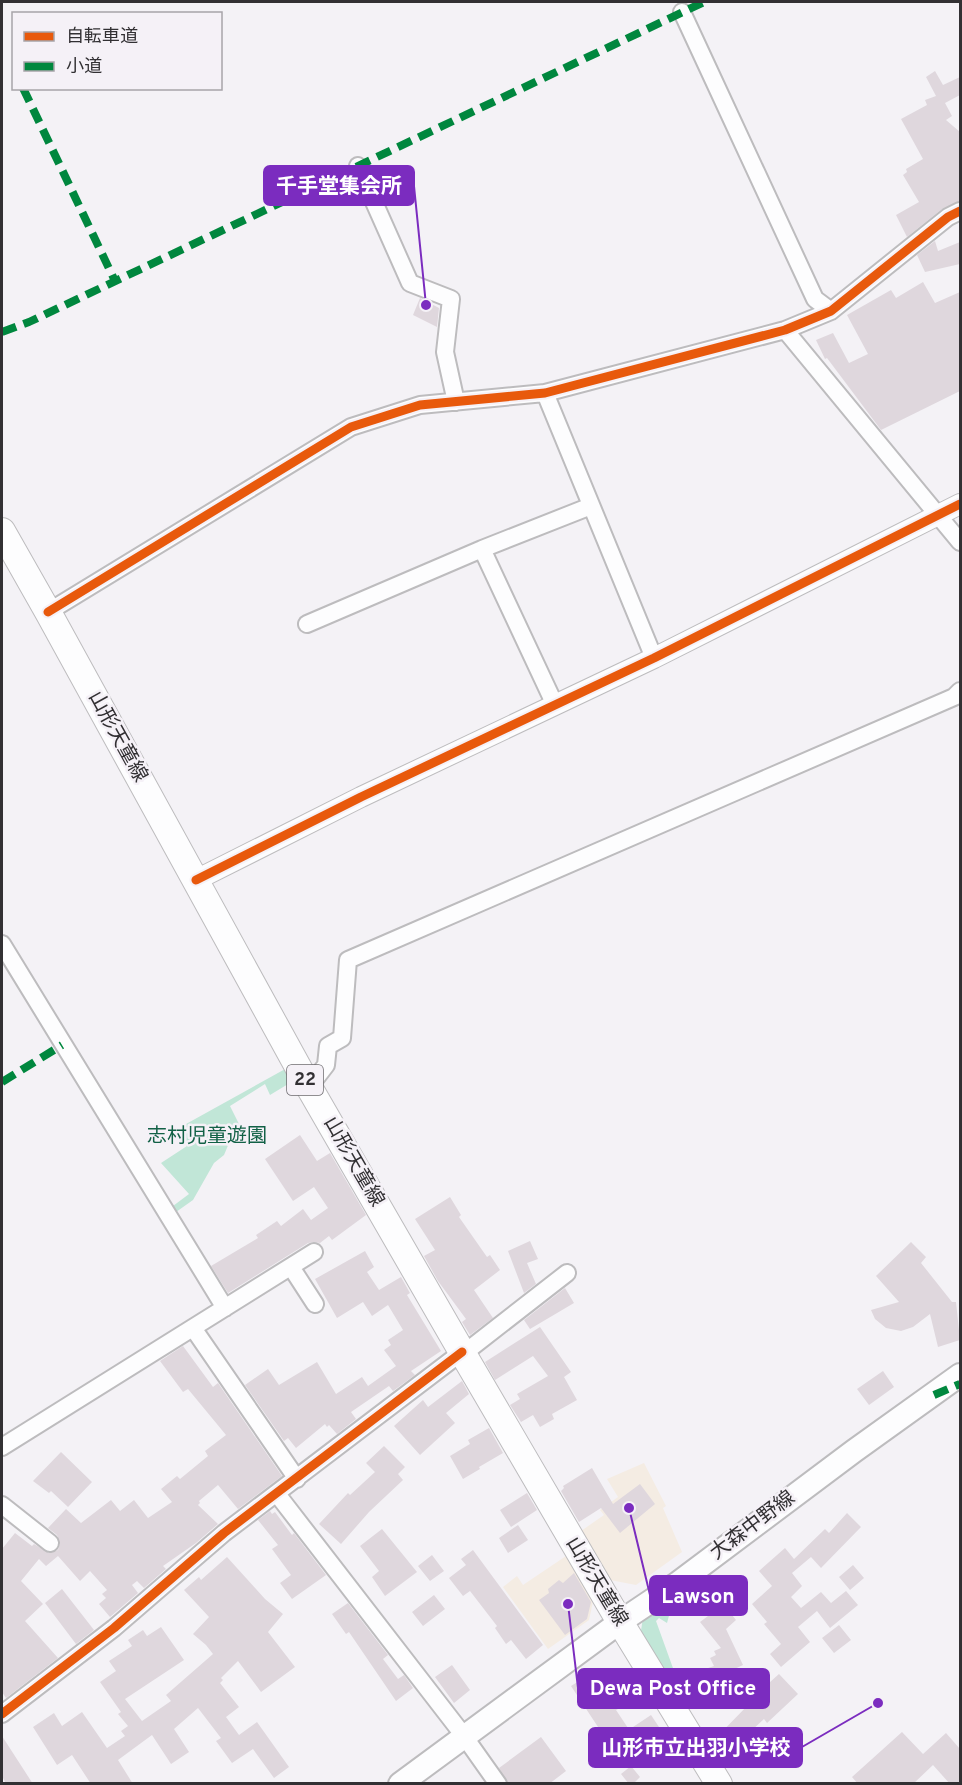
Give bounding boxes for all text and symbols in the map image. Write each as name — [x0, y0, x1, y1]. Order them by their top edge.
legend — [12, 12, 222, 90]
text: 自転車道 — [66, 26, 138, 49]
text: 小道 — [66, 56, 102, 79]
callout: 千手堂集会所 — [264, 166, 414, 205]
text: 千手堂集会所 — [276, 174, 402, 201]
street label: 山形天童線 — [81, 687, 153, 787]
road number: 22 — [287, 1065, 323, 1095]
street label: 山形天童線 — [317, 1112, 389, 1212]
park label: 志村児童遊園 — [147, 1124, 267, 1150]
street label: 大森中野線 — [705, 1486, 801, 1566]
street label: 山形天童線 — [559, 1532, 633, 1632]
callout: Lawson — [650, 1576, 747, 1615]
text: Lawson — [661, 1584, 735, 1611]
callout: Dewa Post Office — [578, 1669, 769, 1708]
text: Dewa Post Office — [590, 1676, 756, 1703]
callout: 山形市立出羽小学校 — [589, 1728, 802, 1767]
text: 山形市立出羽小学校 — [602, 1736, 791, 1763]

